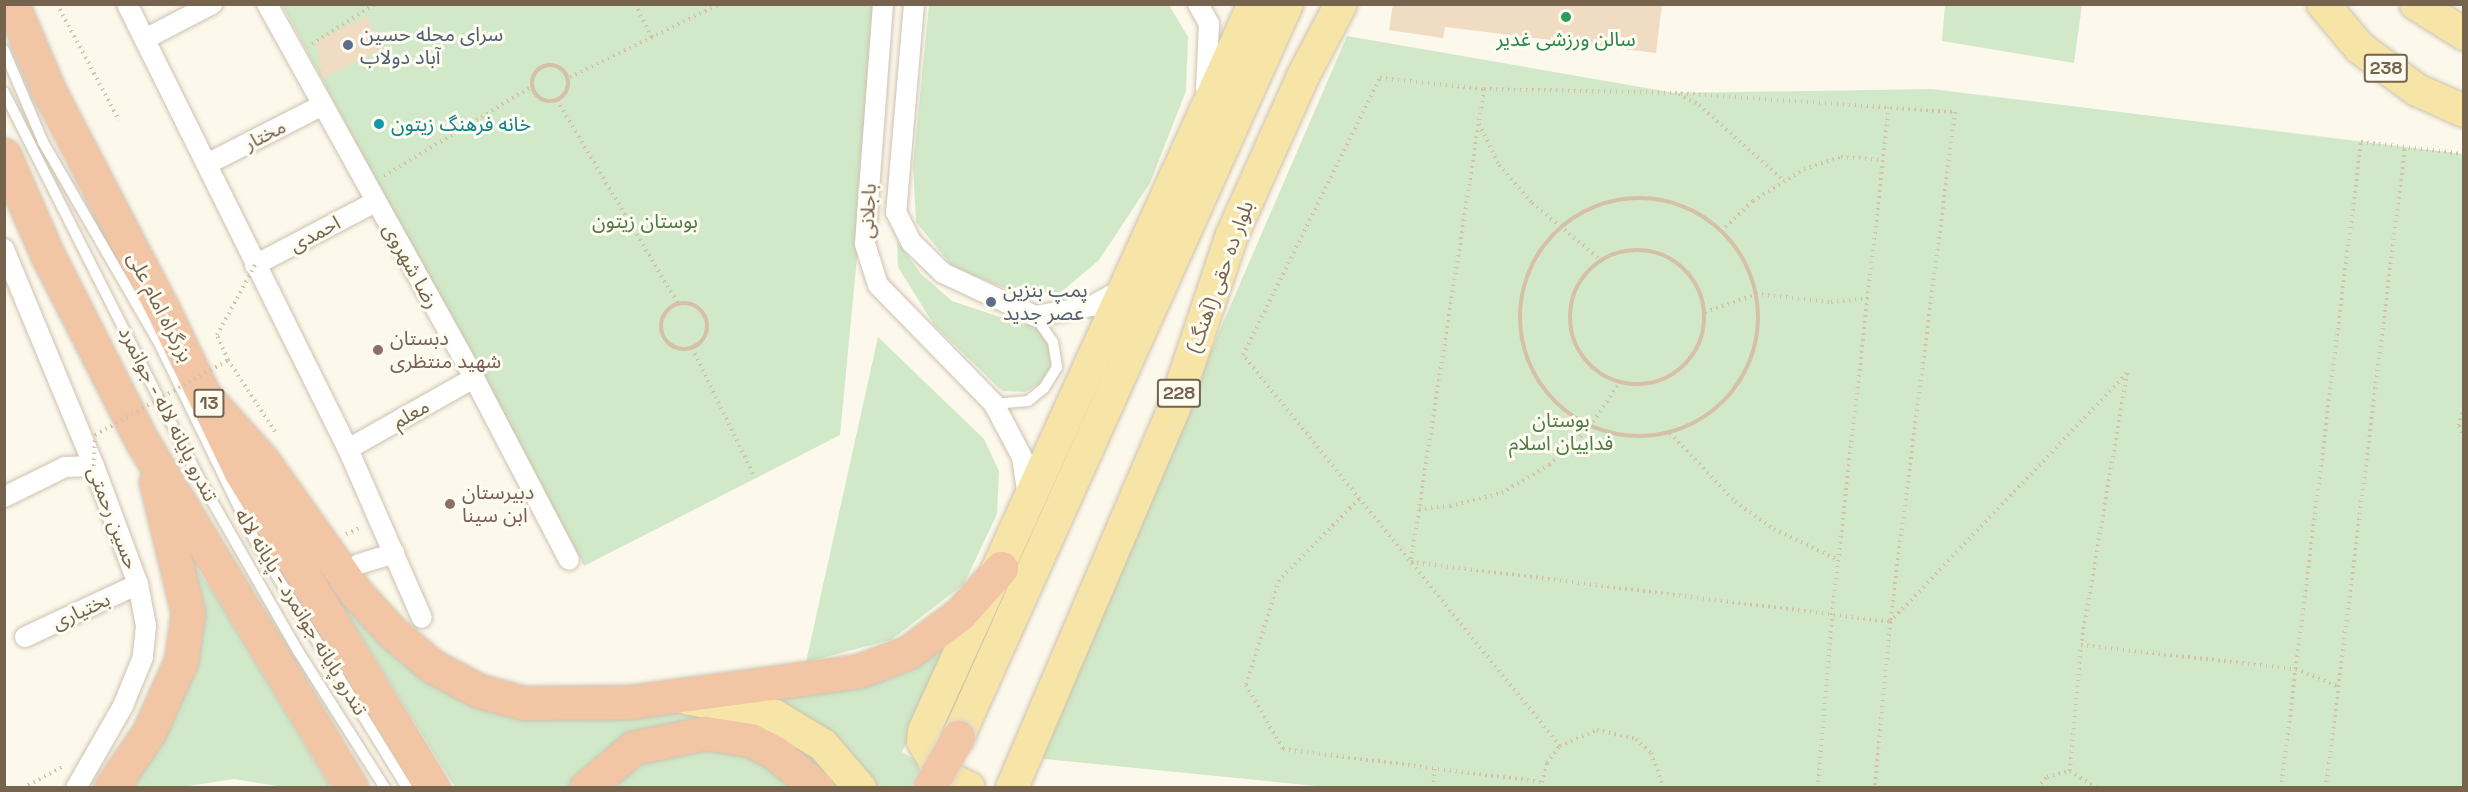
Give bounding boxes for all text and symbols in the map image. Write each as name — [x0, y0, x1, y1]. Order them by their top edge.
marker: سالن ورزشی غدیر — [1559, 10, 1573, 24]
place label: سرای محله حسین آباد دولاب — [360, 22, 503, 69]
place label: سالن ورزشی غدیر — [1496, 27, 1636, 51]
marker: سرای محله حسین آباد دولاب — [341, 38, 355, 52]
road number: 238 — [2364, 53, 2408, 83]
place label: خانه فرهنگ زيتون — [391, 112, 531, 136]
street label: مختار — [240, 114, 290, 156]
marker: خانه فرهنگ زيتون — [372, 117, 386, 131]
street label: باجلانی — [855, 183, 881, 239]
street label: بلوار ده حقی (آهنگ) — [1181, 198, 1259, 356]
park label: بوستان زیتون — [592, 209, 698, 233]
street label: احمدی — [286, 211, 344, 257]
street label: رضا شهروی — [378, 219, 444, 313]
street label: بزرگراه امام علی — [122, 248, 198, 366]
place label: پمپ بنزین عصر جدید — [1003, 278, 1088, 325]
marker: پمپ بنزین عصر جدید — [984, 295, 998, 309]
street label: تندرو پایانه لاله - جوانمرد — [113, 322, 223, 506]
place label: دبستان شهید منتظری — [390, 326, 501, 373]
marker: دبستان شهید منتظری — [371, 343, 385, 357]
road number: 228 — [1156, 378, 1202, 408]
road number: 13 — [192, 388, 226, 418]
street label: معلم — [388, 394, 434, 434]
park label: بوستان فداییان اسلام — [1509, 409, 1613, 456]
street label: حسین رحمتی — [82, 463, 144, 573]
place label: دبیرستان ابن سینا — [462, 480, 534, 527]
marker: دبیرستان ابن سینا — [443, 497, 457, 511]
street label: تندرو پایانه جوانمرد - پایانه لاله — [229, 504, 373, 720]
street label: بختیاری — [48, 587, 114, 635]

